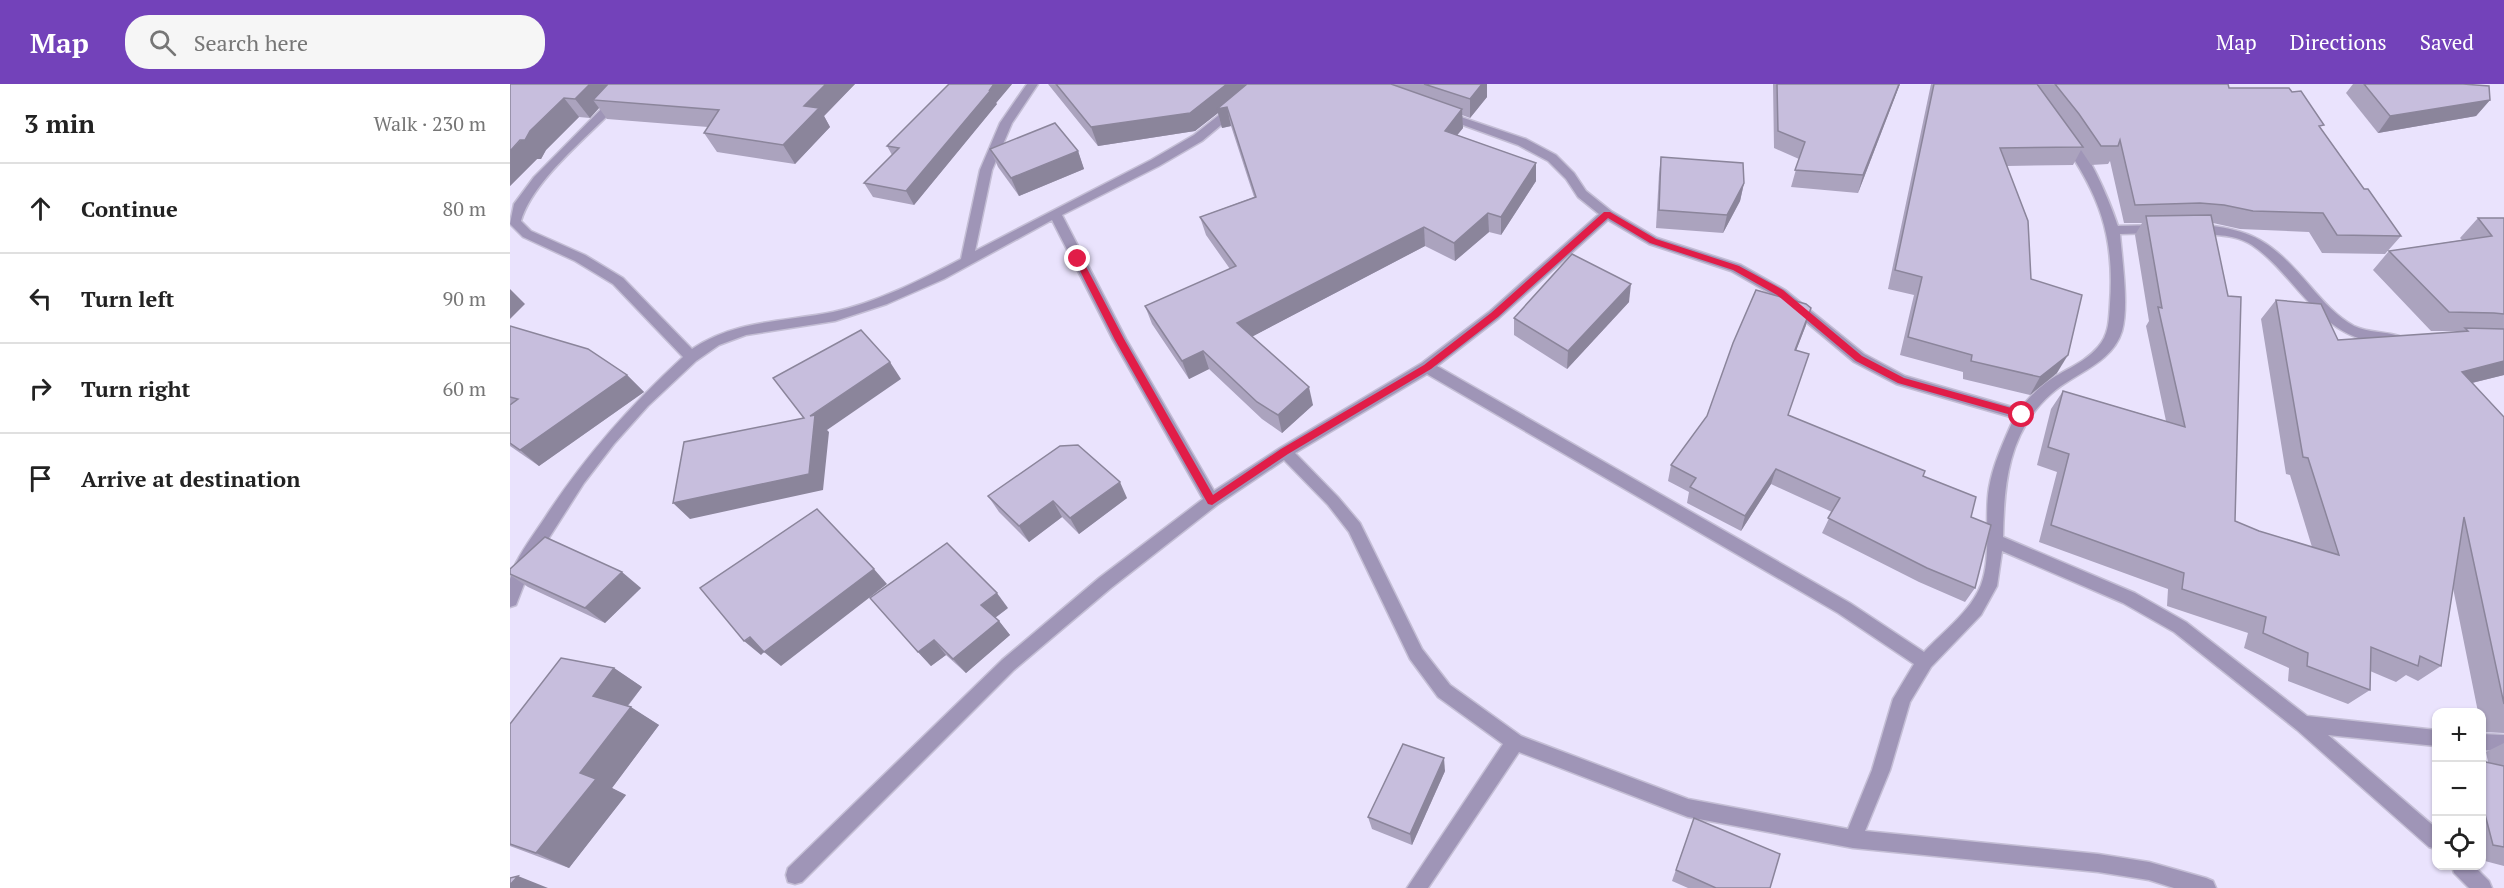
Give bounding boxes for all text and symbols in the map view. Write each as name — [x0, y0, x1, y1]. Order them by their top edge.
search box — [125, 15, 545, 69]
text: Map — [30, 24, 89, 61]
icon: search — [146, 26, 179, 59]
text: Search here — [194, 28, 308, 57]
text: Map — [2216, 28, 2257, 56]
text: Directions — [2290, 28, 2387, 56]
text: Saved — [2420, 28, 2474, 56]
text: 3 min — [24, 106, 95, 140]
text: Walk · 230 m — [374, 110, 486, 137]
icon: ahead — [24, 192, 57, 225]
text: Continue — [81, 194, 178, 223]
text: 80 m — [443, 195, 486, 222]
route end — [1064, 245, 1090, 271]
icon: left — [24, 282, 57, 315]
text: Turn left — [81, 284, 174, 313]
text: 90 m — [443, 285, 486, 312]
icon: right — [24, 372, 57, 405]
text: Turn right — [81, 374, 190, 403]
text: 60 m — [443, 375, 486, 402]
route start — [2008, 401, 2034, 427]
icon: arrive — [24, 462, 57, 495]
text: Arrive at destination — [81, 464, 300, 493]
map controls — [2432, 708, 2486, 870]
button: + — [2432, 708, 2486, 762]
button: − — [2432, 762, 2486, 816]
button: locate — [2432, 816, 2486, 870]

